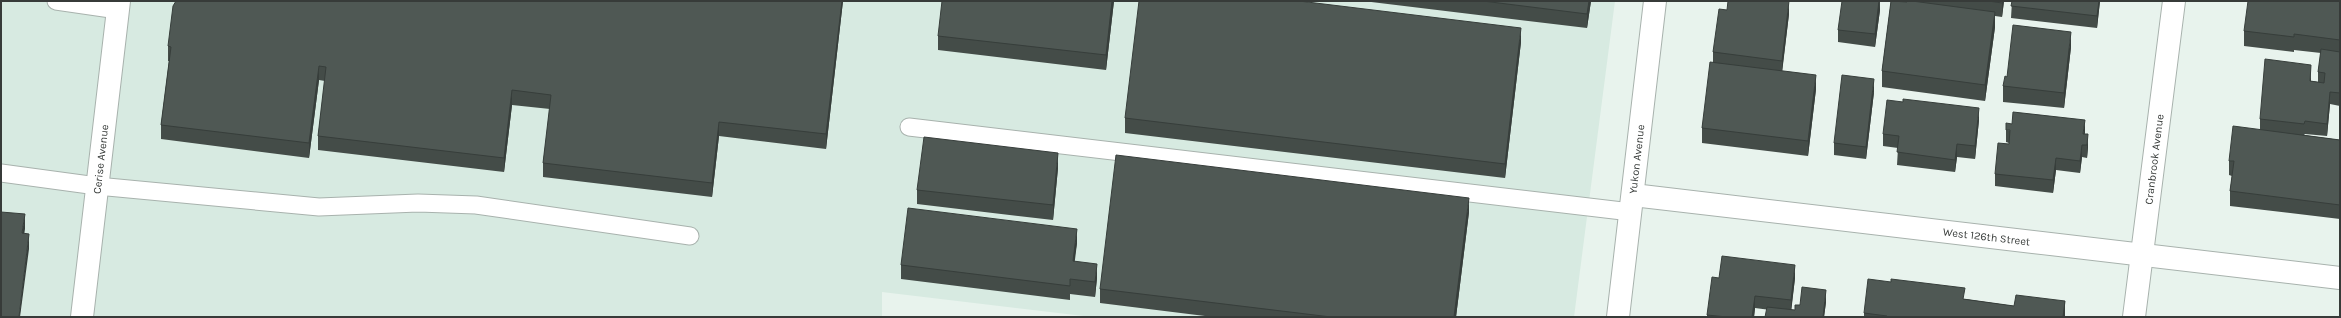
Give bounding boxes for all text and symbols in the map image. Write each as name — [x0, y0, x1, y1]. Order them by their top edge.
street label: Cranbrook Avenue — [2142, 113, 2166, 205]
street label: Cerise Avenue — [90, 123, 111, 195]
street label: Yukon Avenue — [1626, 123, 1647, 194]
street label: West 126th Street — [1942, 225, 2031, 248]

